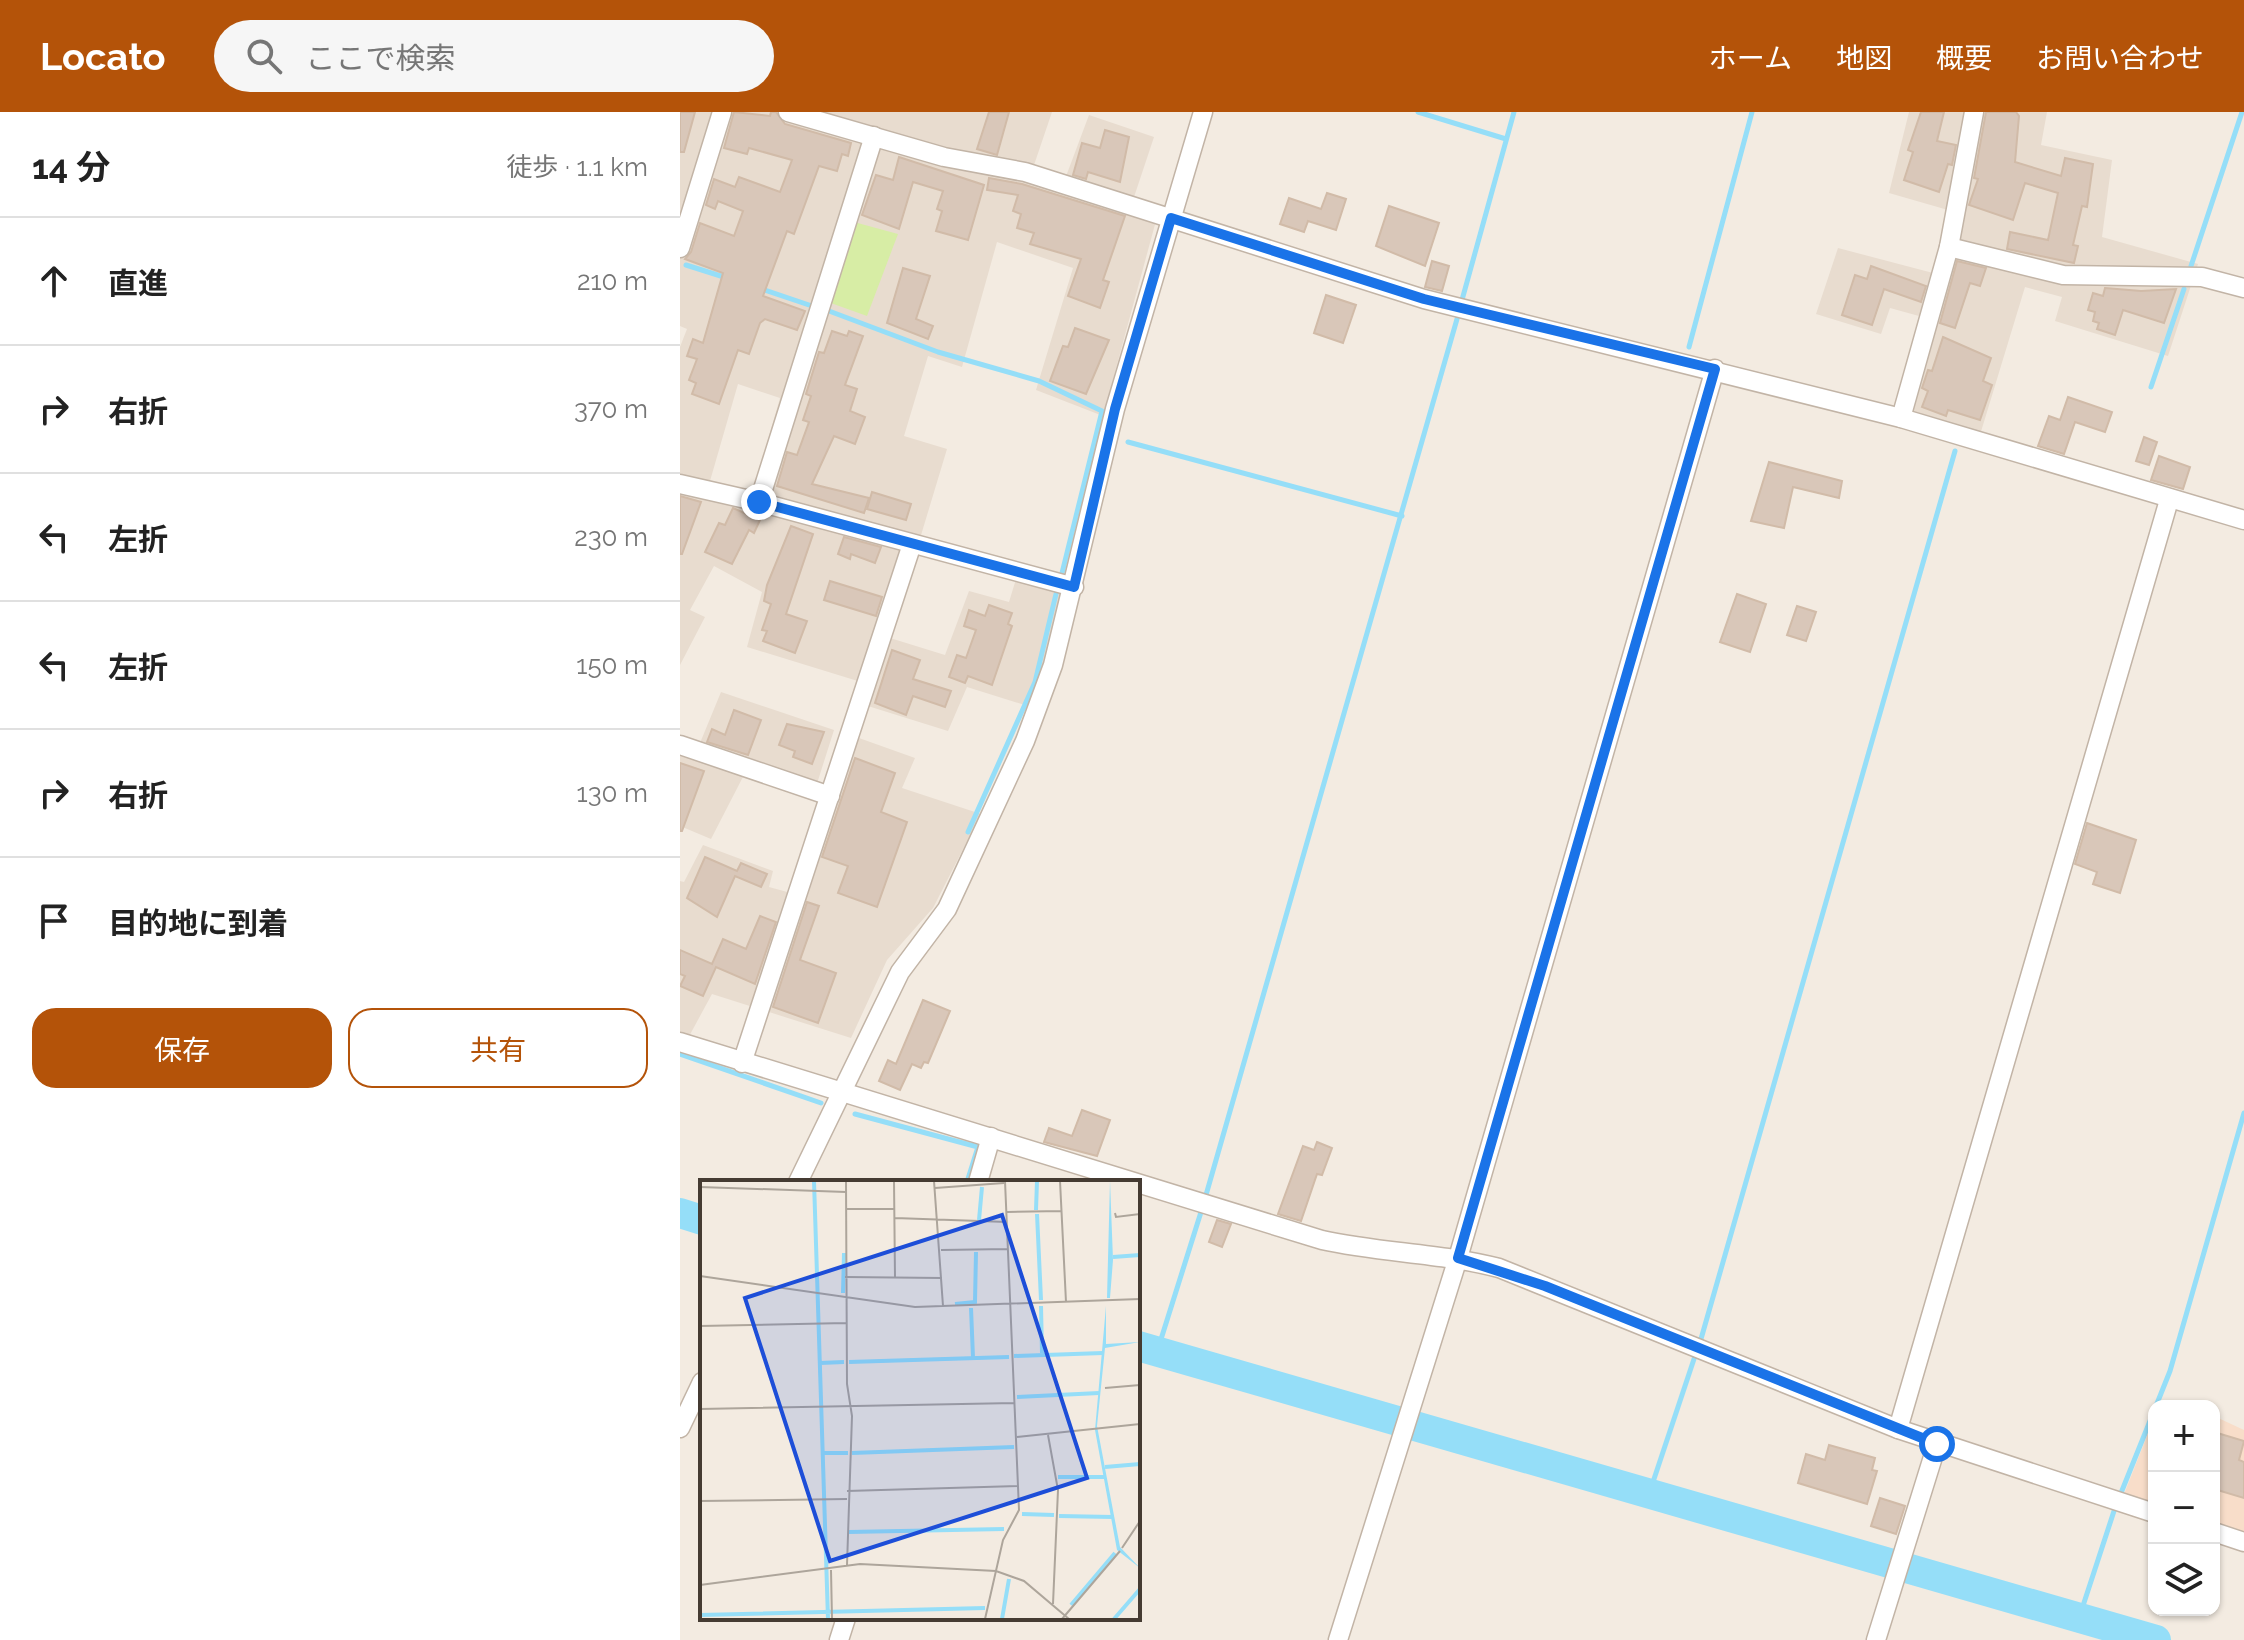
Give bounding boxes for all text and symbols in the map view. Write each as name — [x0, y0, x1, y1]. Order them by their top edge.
search box — [214, 20, 774, 92]
text: Locato — [40, 34, 166, 79]
icon: search — [242, 34, 286, 78]
text: ここで検索 — [306, 41, 456, 76]
text: ホーム — [1709, 42, 1792, 75]
text: 地図 — [1836, 42, 1892, 75]
text: 概要 — [1936, 42, 1992, 75]
text: お問い合わせ — [2036, 42, 2204, 75]
text: 14 分 — [32, 147, 110, 187]
text: 徒歩 · 1.1 km — [506, 152, 648, 182]
icon: ahead — [32, 259, 76, 303]
text: 直進 — [108, 266, 168, 301]
text: 210 m — [577, 266, 648, 296]
icon: right — [32, 387, 76, 431]
text: 右折 — [108, 394, 168, 429]
text: 370 m — [574, 394, 648, 424]
route end — [741, 484, 777, 520]
icon: left — [32, 515, 76, 559]
text: 左折 — [108, 522, 168, 557]
text: 230 m — [574, 522, 648, 552]
icon: left — [32, 643, 76, 687]
text: 左折 — [108, 650, 168, 685]
text: 150 m — [576, 650, 648, 680]
icon: right — [32, 771, 76, 815]
text: 右折 — [108, 778, 168, 813]
text: 130 m — [577, 778, 648, 808]
icon: arrive — [32, 899, 76, 943]
text: 目的地に到着 — [108, 906, 288, 941]
button: 保存 — [32, 1008, 332, 1088]
button: 共有 — [348, 1008, 648, 1088]
inset map — [700, 1180, 1140, 1620]
map controls — [2148, 1400, 2220, 1616]
button: + — [2148, 1400, 2220, 1472]
route start — [1919, 1426, 1955, 1462]
button: − — [2148, 1472, 2220, 1544]
button: layers — [2148, 1544, 2220, 1616]

